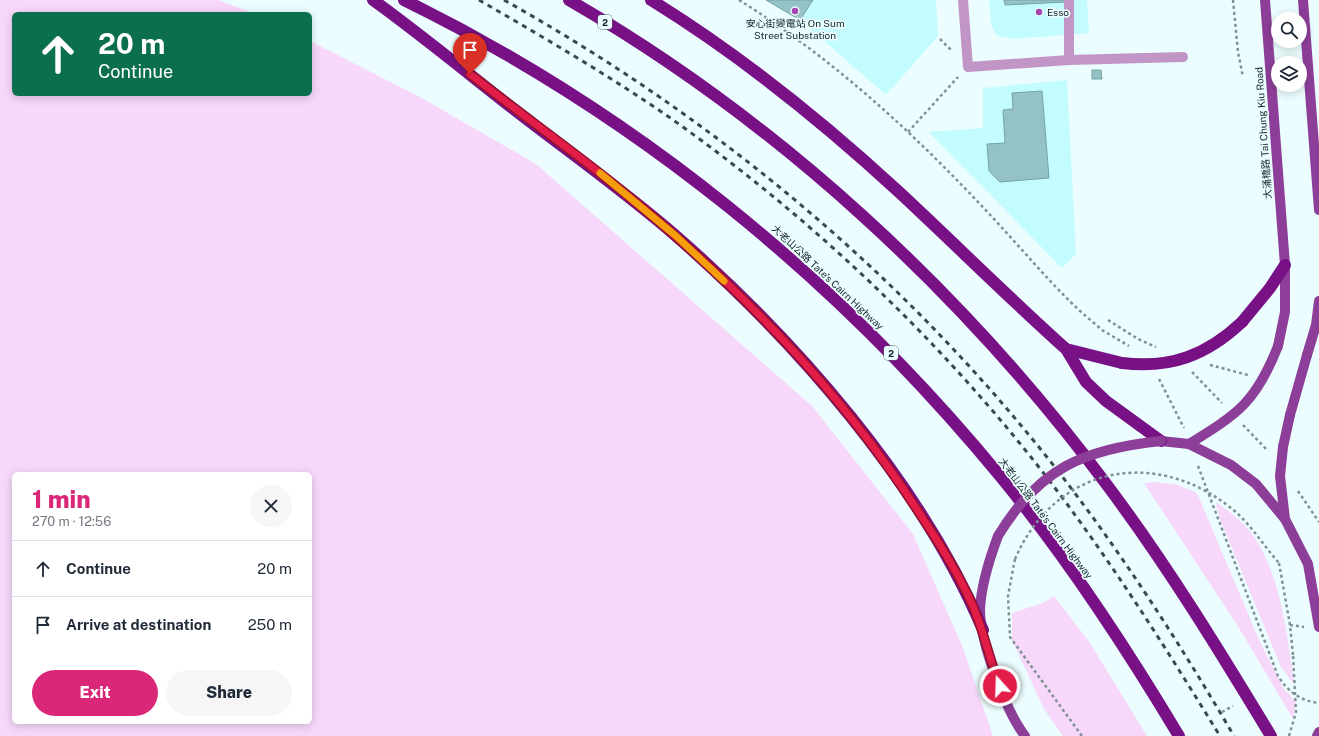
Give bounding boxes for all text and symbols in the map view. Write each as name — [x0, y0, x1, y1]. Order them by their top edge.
marker: 安心街變電站 On Sum Street Substation — [790, 6, 800, 16]
place label: Esso — [1047, 6, 1069, 18]
marker: Esso — [1034, 7, 1044, 17]
map controls — [1271, 12, 1307, 92]
button: search — [1271, 12, 1307, 48]
road number: 2 — [598, 15, 612, 29]
place label: 安心街變電站 On Sum Street Substation — [745, 17, 845, 41]
text: 20 m — [98, 27, 165, 60]
icon: ahead — [32, 28, 84, 80]
pin — [453, 33, 487, 74]
icon: arrive — [459, 39, 481, 61]
button: layers — [1271, 56, 1307, 92]
text: Continue — [98, 61, 173, 82]
street label: 大涌橋路 Tai Chung Kiu Road — [1252, 67, 1274, 199]
street label: 大老山公路 Tate's Cairn Highway — [770, 222, 887, 332]
road number: 2 — [884, 346, 898, 360]
street label: 大老山公路 Tate's Cairn Highway — [997, 455, 1096, 581]
text: 1 min — [32, 485, 91, 513]
button: close — [250, 485, 292, 527]
text: 270 m · 12:56 — [32, 514, 111, 529]
icon: ahead — [32, 558, 54, 580]
text: Continue — [66, 560, 131, 577]
text: 20 m — [257, 560, 292, 577]
icon: arrive — [32, 614, 54, 636]
text: Arrive at destination — [66, 616, 211, 633]
text: 250 m — [248, 616, 292, 633]
position arrow — [979, 665, 1021, 707]
button: Exit — [32, 670, 158, 716]
button: Share — [166, 670, 292, 716]

